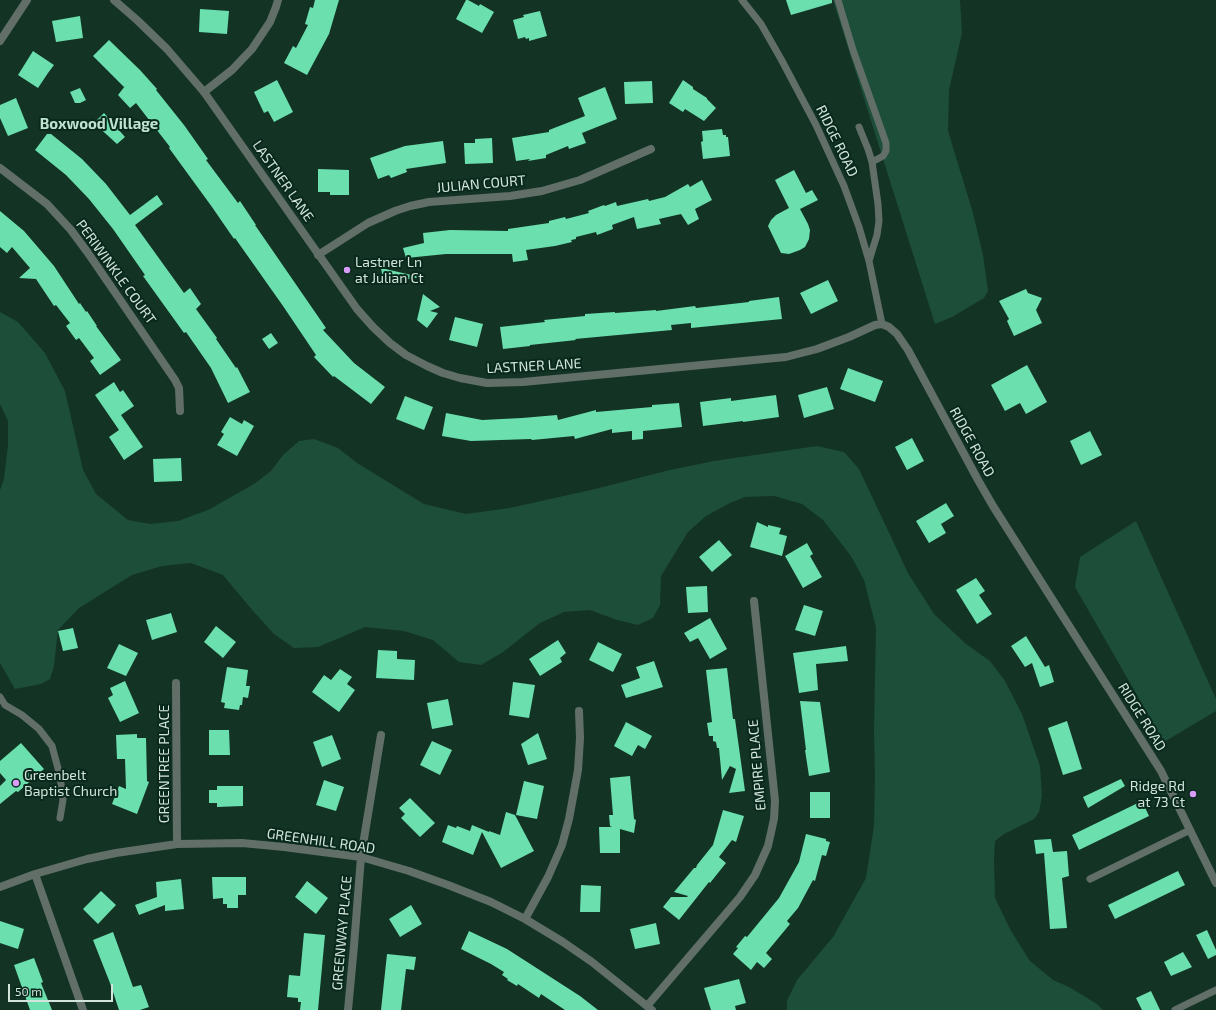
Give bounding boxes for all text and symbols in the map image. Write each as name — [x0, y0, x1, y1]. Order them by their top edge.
street label: RIDGE ROAD — [813, 103, 861, 179]
district label: Boxwood Village — [40, 115, 158, 133]
street label: LASTNER LANE — [249, 137, 317, 225]
street label: JULIAN COURT — [436, 172, 526, 196]
street label: PERIWINKLE COURT — [73, 217, 159, 327]
place label: Lastner Ln at Julian Ct — [355, 254, 424, 286]
marker: Lastner Ln at Julian Ct — [342, 265, 352, 275]
street label: LASTNER LANE — [486, 355, 582, 377]
street label: RIDGE ROAD — [946, 404, 998, 480]
street label: RIDGE ROAD — [1114, 680, 1170, 754]
street label: GREENTREE PLACE — [156, 705, 172, 823]
street label: EMPIRE PLACE — [745, 719, 769, 811]
place label: Greenbelt Baptist Church — [24, 767, 117, 800]
marker: Greenbelt Baptist Church — [11, 778, 21, 788]
place label: Ridge Rd at 73 Ct — [1130, 778, 1185, 810]
marker: Ridge Rd at 73 Ct — [1188, 789, 1198, 799]
street label: GREENHILL ROAD — [266, 825, 376, 857]
street label: GREENWAY PLACE — [329, 875, 355, 991]
scale bar — [10, 976, 115, 1002]
text: 50 m — [15, 984, 42, 998]

